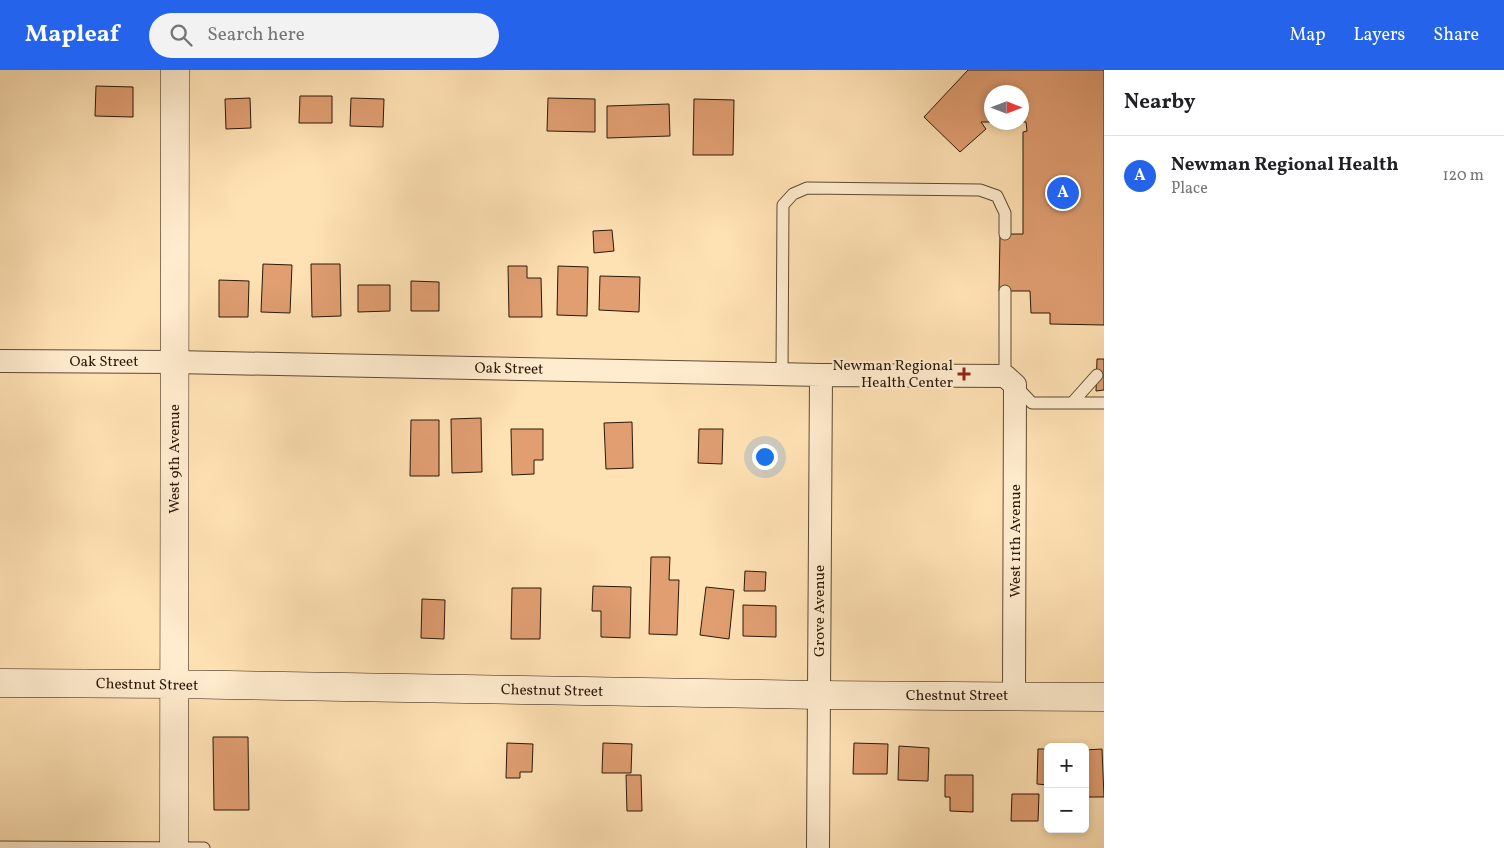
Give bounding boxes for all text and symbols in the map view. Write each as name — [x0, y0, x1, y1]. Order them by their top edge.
search box — [149, 13, 499, 58]
text: Mapleaf — [25, 18, 119, 52]
icon: search — [167, 21, 195, 49]
text: Search here — [207, 22, 305, 48]
text: Map — [1289, 23, 1325, 48]
text: Layers — [1353, 23, 1405, 48]
text: Share — [1433, 23, 1479, 48]
north arrow — [984, 85, 1029, 130]
text: Nearby — [1124, 88, 1195, 117]
text: Newman Regional Health — [1171, 152, 1399, 178]
text: A — [1134, 165, 1146, 187]
text: 120 m — [1442, 165, 1484, 187]
pin: A — [1047, 174, 1079, 212]
text: Place — [1171, 178, 1208, 200]
street label: Oak Street — [70, 352, 138, 373]
place label: Newman Regional Health Center — [832, 356, 953, 394]
street label: Oak Street — [474, 358, 544, 381]
marker: Newman Regional Health Center — [957, 367, 971, 381]
street label: West 9th Avenue — [165, 404, 186, 514]
your location — [752, 444, 778, 470]
street label: West 11th Avenue — [1006, 484, 1027, 598]
street label: Grove Avenue — [810, 565, 831, 657]
street label: Chestnut Street — [96, 674, 198, 697]
street label: Chestnut Street — [501, 680, 603, 703]
street label: Chestnut Street — [906, 686, 1008, 707]
map controls — [1044, 743, 1089, 833]
button: + — [1044, 743, 1089, 788]
button: − — [1044, 788, 1089, 833]

